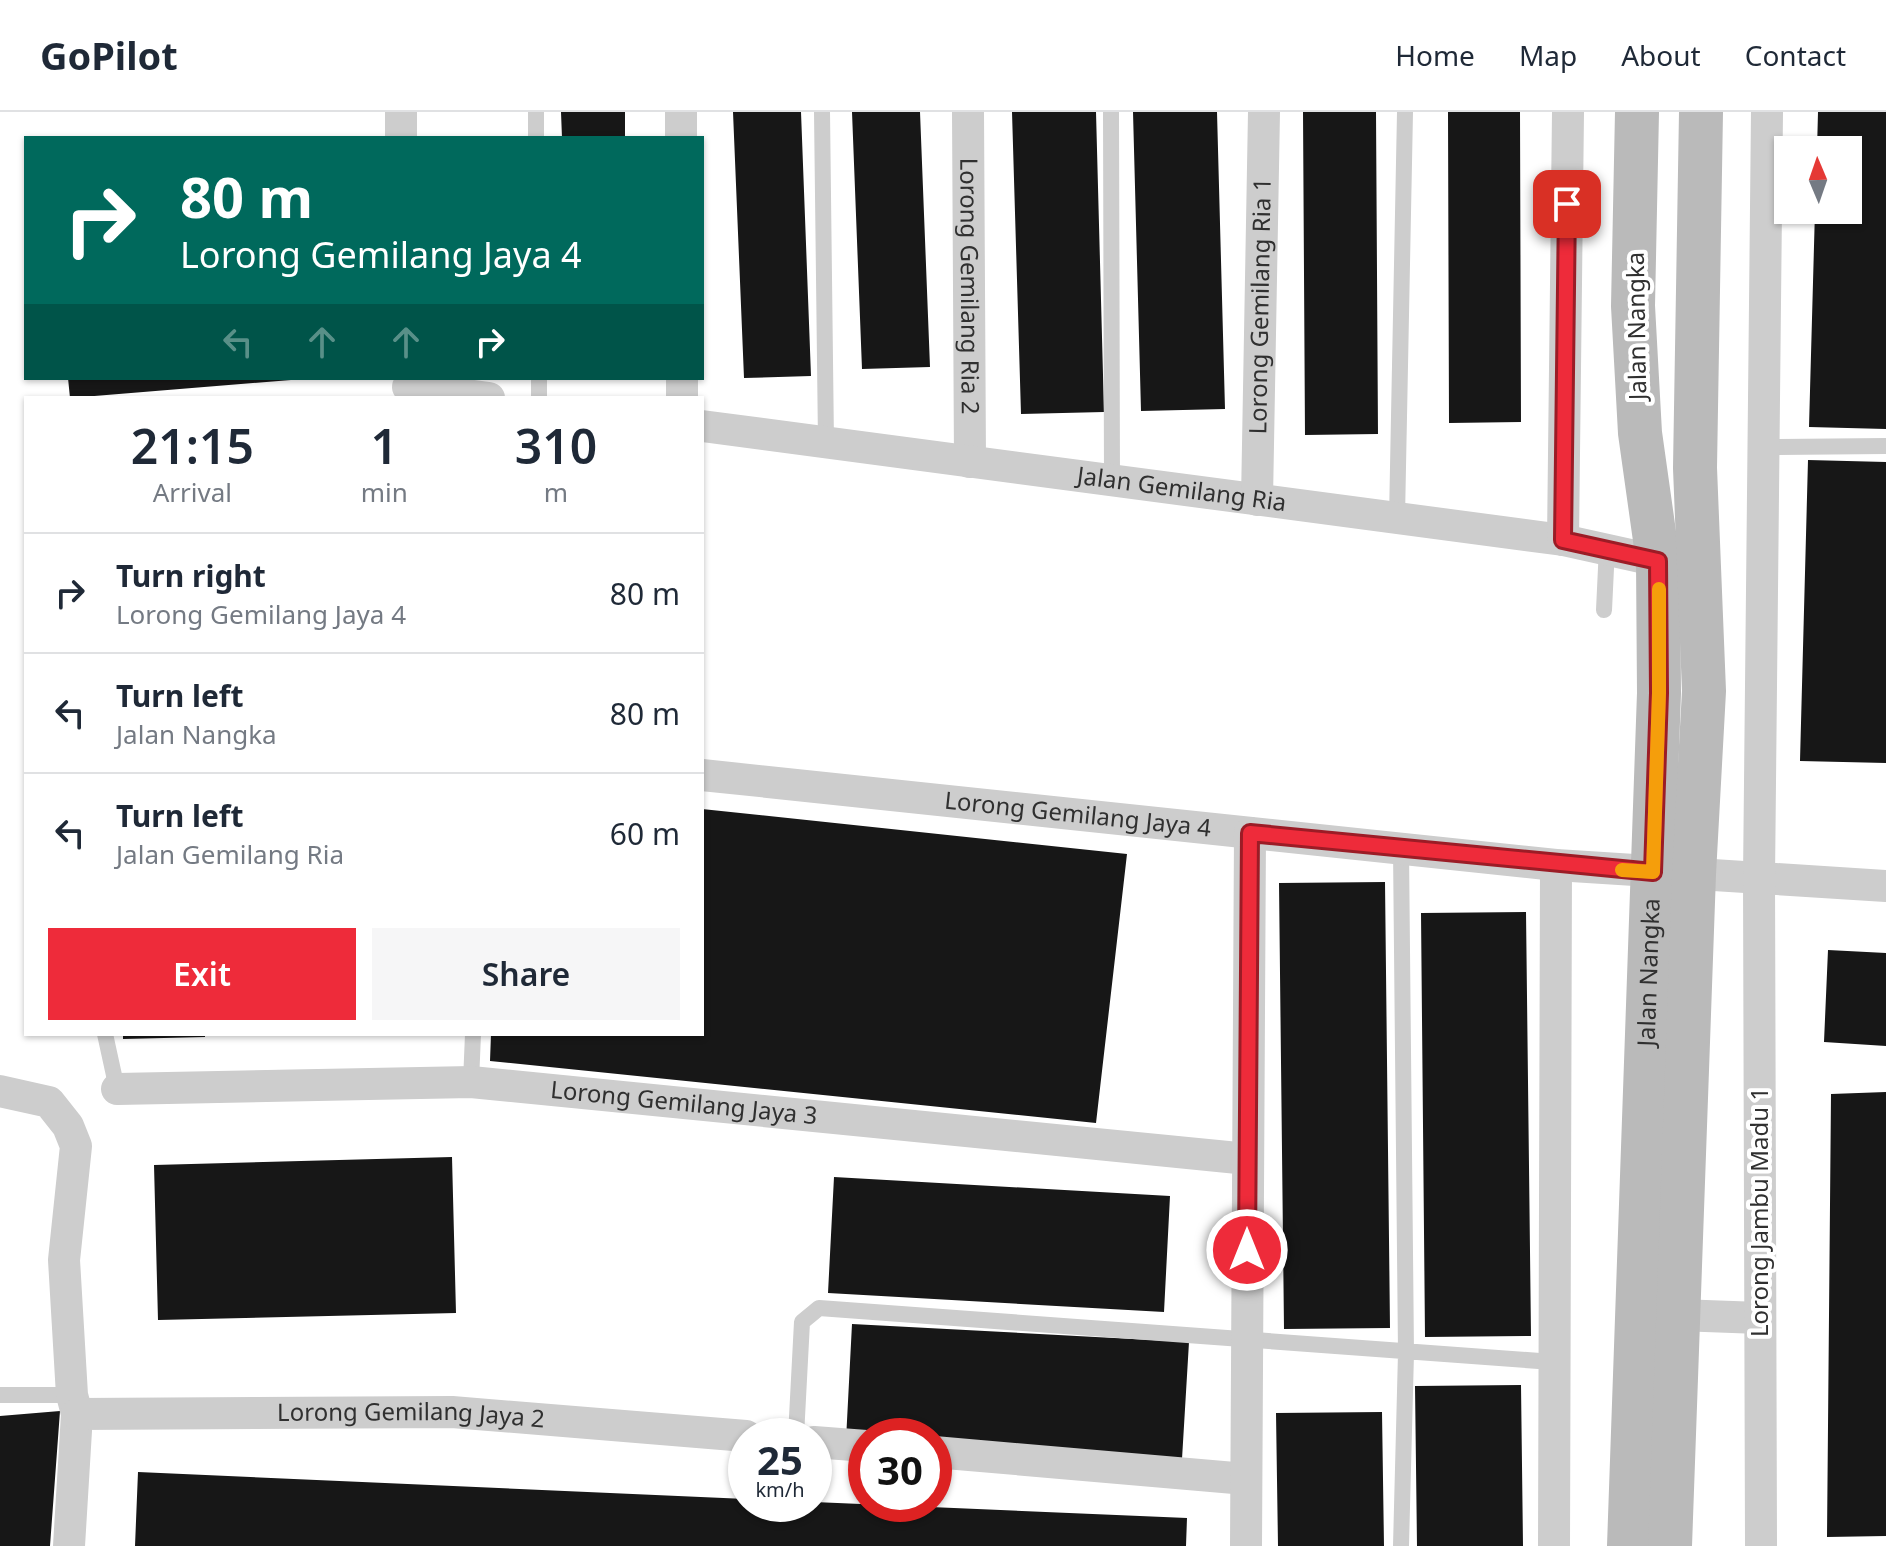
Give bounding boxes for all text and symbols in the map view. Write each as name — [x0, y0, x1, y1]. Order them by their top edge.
text: GoPilot — [40, 29, 178, 81]
text: Home — [1395, 36, 1475, 74]
text: Map — [1519, 36, 1577, 74]
text: About — [1621, 36, 1701, 74]
text: Contact — [1745, 36, 1846, 74]
north arrow — [1774, 136, 1862, 224]
map controls — [1774, 136, 1862, 224]
text: 80 m — [180, 158, 313, 234]
street label: Lorong Gemilang Ria 2 — [953, 158, 988, 414]
icon: right — [48, 168, 152, 272]
pin — [1533, 170, 1601, 238]
street label: Lorong Gemilang Ria 1 — [1240, 177, 1278, 435]
icon: arrive — [1545, 182, 1589, 226]
text: Lorong Gemilang Jaya 4 — [180, 230, 582, 279]
street label: Jalan Nangka — [1618, 252, 1653, 402]
icon: left — [216, 320, 260, 364]
icon: ahead — [300, 320, 344, 364]
icon: ahead — [384, 320, 428, 364]
icon: right — [468, 320, 512, 364]
text: 21:15 — [131, 413, 254, 478]
text: 1 — [371, 413, 398, 478]
text: 310 — [515, 413, 597, 478]
street label: Jalan Gemilang Ria — [1073, 458, 1289, 518]
text: Arrival — [153, 474, 232, 510]
text: min — [361, 474, 408, 510]
text: m — [544, 474, 568, 510]
text: Turn right — [116, 555, 266, 596]
icon: right — [48, 571, 92, 615]
text: 80 m — [610, 573, 680, 614]
text: Lorong Gemilang Jaya 4 — [116, 596, 406, 632]
text: Turn left — [116, 675, 244, 716]
icon: left — [48, 691, 92, 735]
text: 80 m — [610, 693, 680, 734]
text: Jalan Nangka — [116, 716, 277, 752]
street label: Lorong Gemilang Jaya 4 — [943, 783, 1213, 844]
text: Turn left — [116, 795, 244, 836]
icon: left — [48, 811, 92, 855]
text: 60 m — [610, 813, 680, 854]
text: Jalan Gemilang Ria — [116, 836, 344, 872]
street label: Jalan Nangka — [1629, 898, 1667, 1049]
button: Exit — [48, 928, 356, 1020]
button: Share — [372, 928, 680, 1020]
street label: Lorong Gemilang Jaya 3 — [549, 1072, 819, 1131]
street label: Lorong Jambu Madu 1 — [1742, 1087, 1775, 1337]
position arrow — [1205, 1208, 1289, 1292]
street label: Lorong Gemilang Jaya 2 — [277, 1394, 546, 1435]
speed limit sign: 30 — [848, 1418, 952, 1522]
text: 25 — [757, 1432, 803, 1487]
text: km/h — [755, 1476, 805, 1503]

